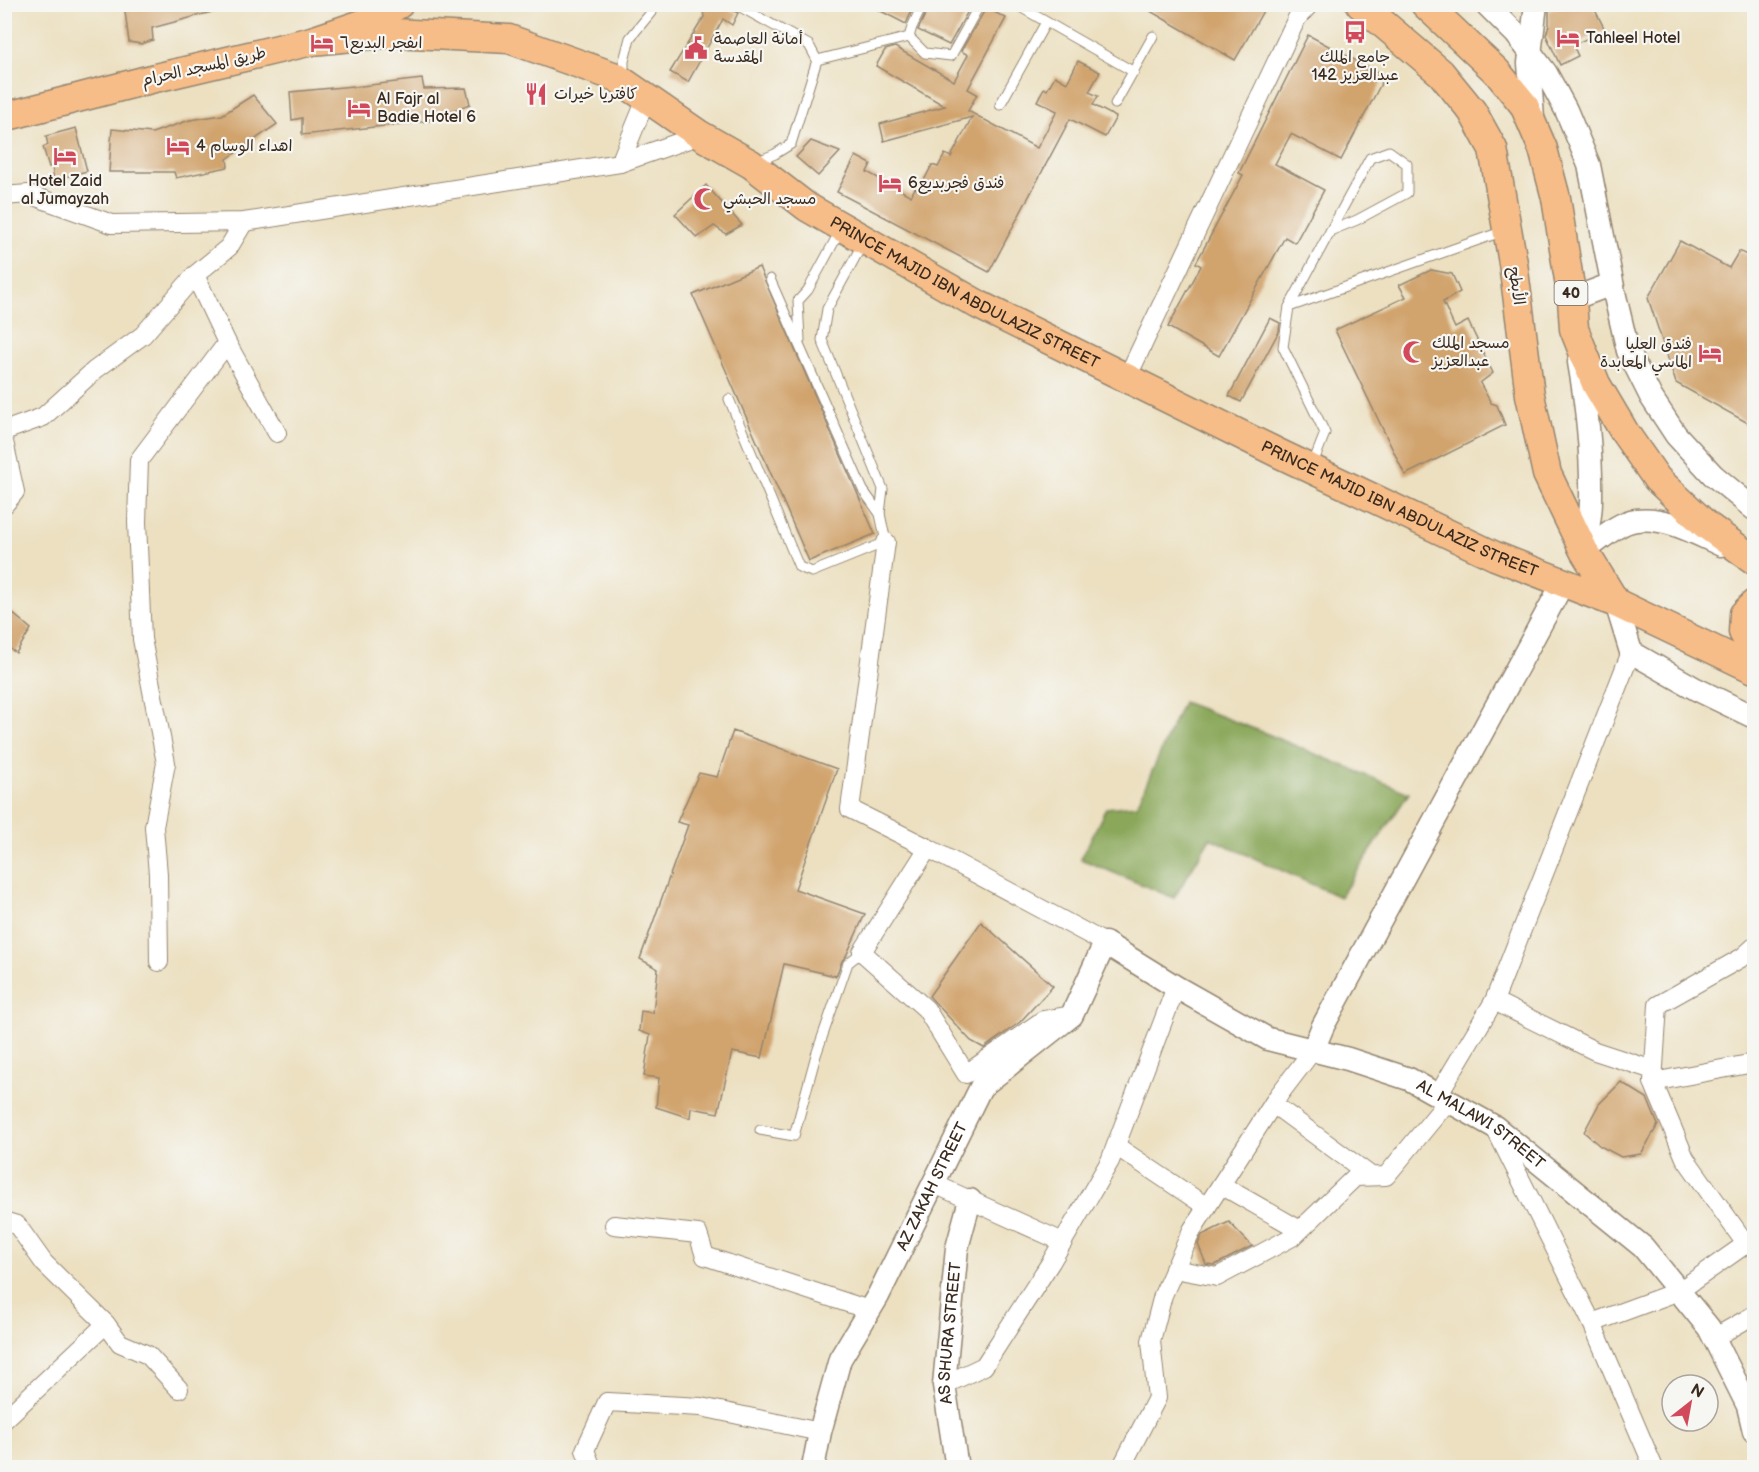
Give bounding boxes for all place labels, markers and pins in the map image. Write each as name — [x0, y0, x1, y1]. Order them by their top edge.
bus stop icon: جامع الملك عبدالعزيز 142 — [1342, 19, 1368, 45]
hotel icon: Tahleel Hotel — [1555, 25, 1581, 51]
place label: Tahleel Hotel — [1586, 29, 1680, 48]
hotel icon: اىفجر البديع٦ — [309, 30, 335, 56]
place label: أمانة العاصمة المقدسة — [714, 30, 803, 67]
place label: اىفجر البديع٦ — [340, 34, 422, 54]
public building icon: أمانة العاصمة المقدسة — [683, 35, 709, 61]
place label: جامع الملك عبدالعزيز 142 — [1311, 48, 1399, 85]
restaurant icon: كافتريا خيرات — [523, 81, 549, 107]
place label: كافتريا خيرات — [554, 85, 637, 104]
place label: Al Fajr al Badie Hotel 6 — [377, 90, 476, 127]
hotel icon: Al Fajr al Badie Hotel 6 — [346, 95, 372, 121]
hotel icon: اهداء الوسام 4 — [165, 133, 191, 159]
place label: اهداء الوسام 4 — [196, 137, 292, 158]
hotel icon: Hotel Zaid al Jumayzah — [52, 143, 78, 169]
hotel icon: فندق فجربديع6 — [877, 170, 903, 196]
place label: Hotel Zaid al Jumayzah — [21, 172, 109, 209]
place label: فندق فجربديع6 — [908, 174, 1005, 194]
mosque icon: مسجد الحبشي — [692, 186, 718, 212]
place label: مسجد الحبشي — [723, 190, 816, 213]
place label: مسجد الملك عبدالعزيز — [1430, 334, 1510, 371]
place label: فندق العليا الماسي المعابدة — [1600, 335, 1692, 376]
mosque icon: مسجد الملك عبدالعزيز — [1401, 339, 1427, 365]
hotel icon: فندق العليا الماسي المعابدة — [1697, 340, 1723, 366]

